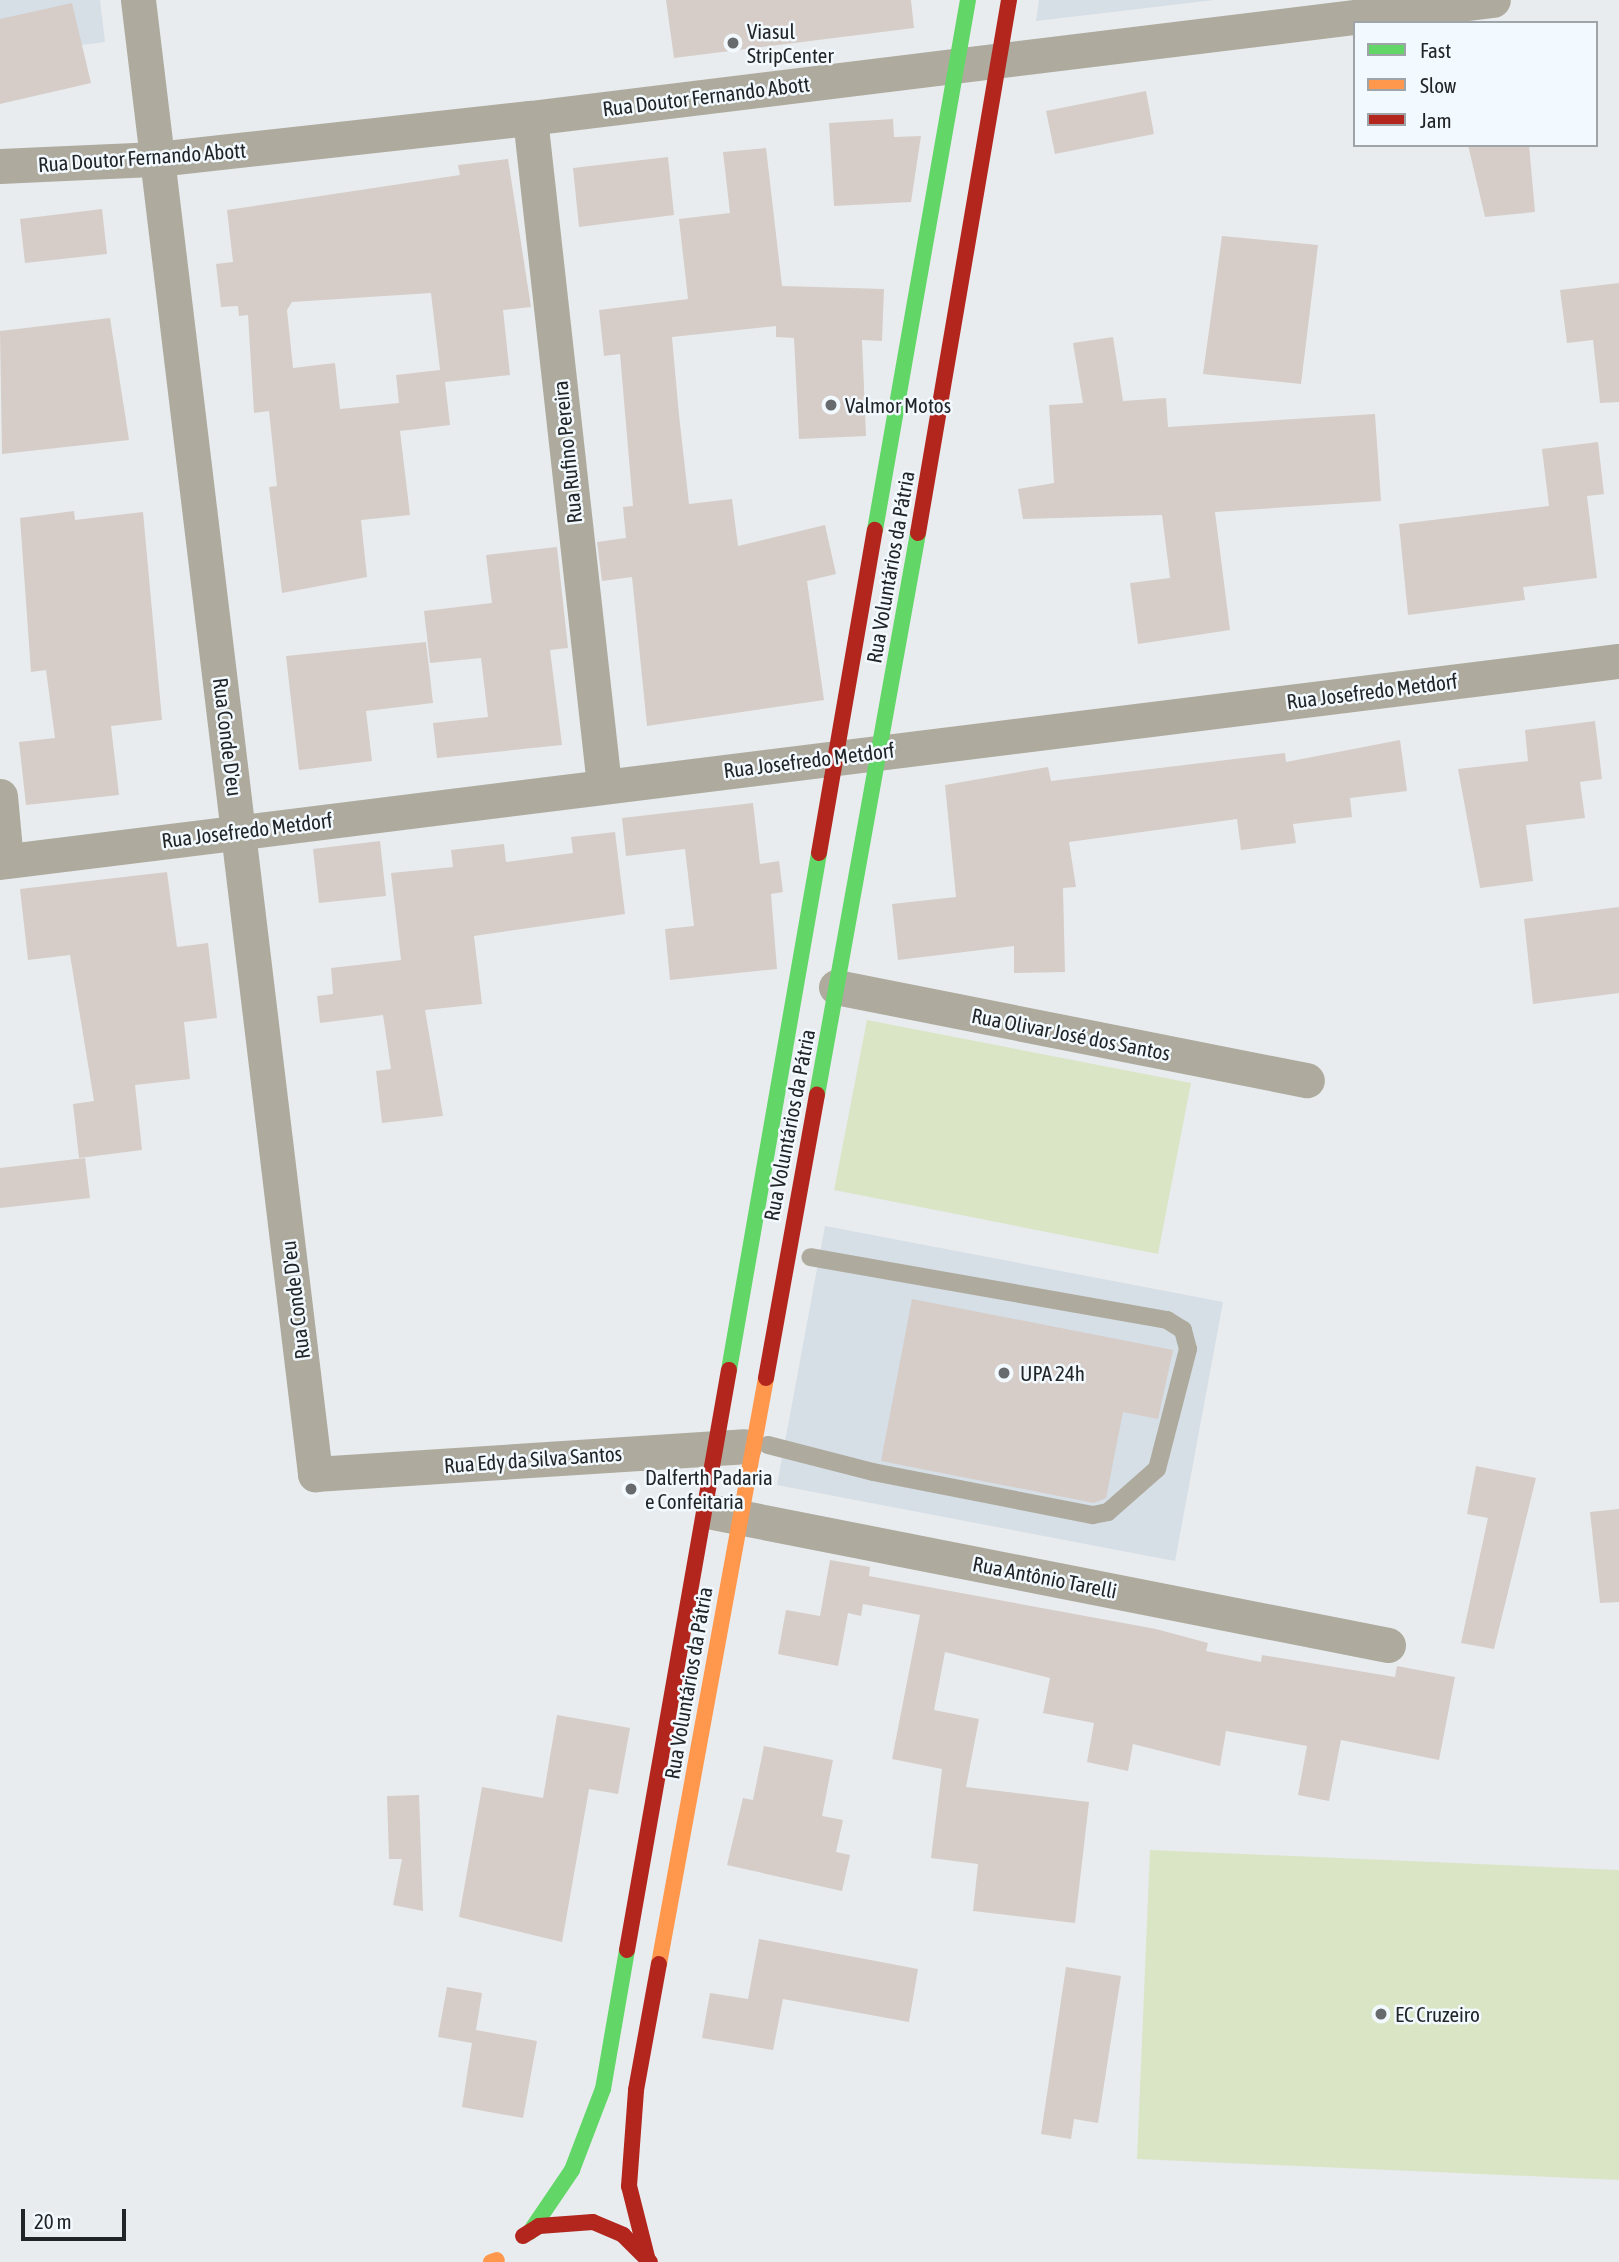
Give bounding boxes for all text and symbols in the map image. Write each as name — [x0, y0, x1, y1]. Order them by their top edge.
place label: Viasul StripCenter — [747, 18, 834, 68]
legend — [1353, 21, 1598, 147]
marker: Viasul StripCenter — [725, 35, 741, 51]
text: Fast — [1420, 38, 1451, 62]
street label: Rua Doutor Fernando Abott — [601, 71, 811, 121]
text: Slow — [1420, 73, 1456, 97]
text: Jam — [1420, 108, 1452, 132]
street label: Rua Doutor Fernando Abott — [37, 137, 247, 177]
street label: Rua Rufino Pereira — [547, 379, 587, 525]
place label: Valmor Motos — [845, 392, 951, 418]
marker: Valmor Motos — [823, 397, 839, 413]
street label: Rua Voluntários da Pátria — [861, 469, 919, 665]
street label: Rua Josefredo Metdorf — [1285, 668, 1459, 714]
street label: Rua Conde D'eu — [208, 676, 248, 798]
street label: Rua Josefredo Metdorf — [722, 737, 896, 783]
street label: Rua Josefredo Metdorf — [160, 807, 334, 853]
street label: Rua Olivar José dos Santos — [970, 1002, 1172, 1066]
street label: Rua Voluntários da Pátria — [758, 1027, 820, 1223]
street label: Rua Conde D'eu — [275, 1239, 315, 1361]
place label: UPA 24h — [1020, 1360, 1085, 1386]
marker: UPA 24h — [994, 1363, 1014, 1383]
street label: Rua Edy da Silva Santos — [443, 1440, 623, 1478]
place label: Dalferth Padaria e Confeitaria — [645, 1464, 773, 1514]
marker: Dalferth Padaria e Confeitaria — [623, 1481, 639, 1497]
street label: Rua Antônio Tarelli — [971, 1551, 1119, 1603]
street label: Rua Voluntários da Pátria — [659, 1585, 717, 1781]
place label: EC Cruzeiro — [1395, 2001, 1480, 2027]
marker: EC Cruzeiro — [1373, 2006, 1389, 2022]
scale bar — [24, 2196, 130, 2240]
text: 20 m — [34, 2209, 72, 2233]

